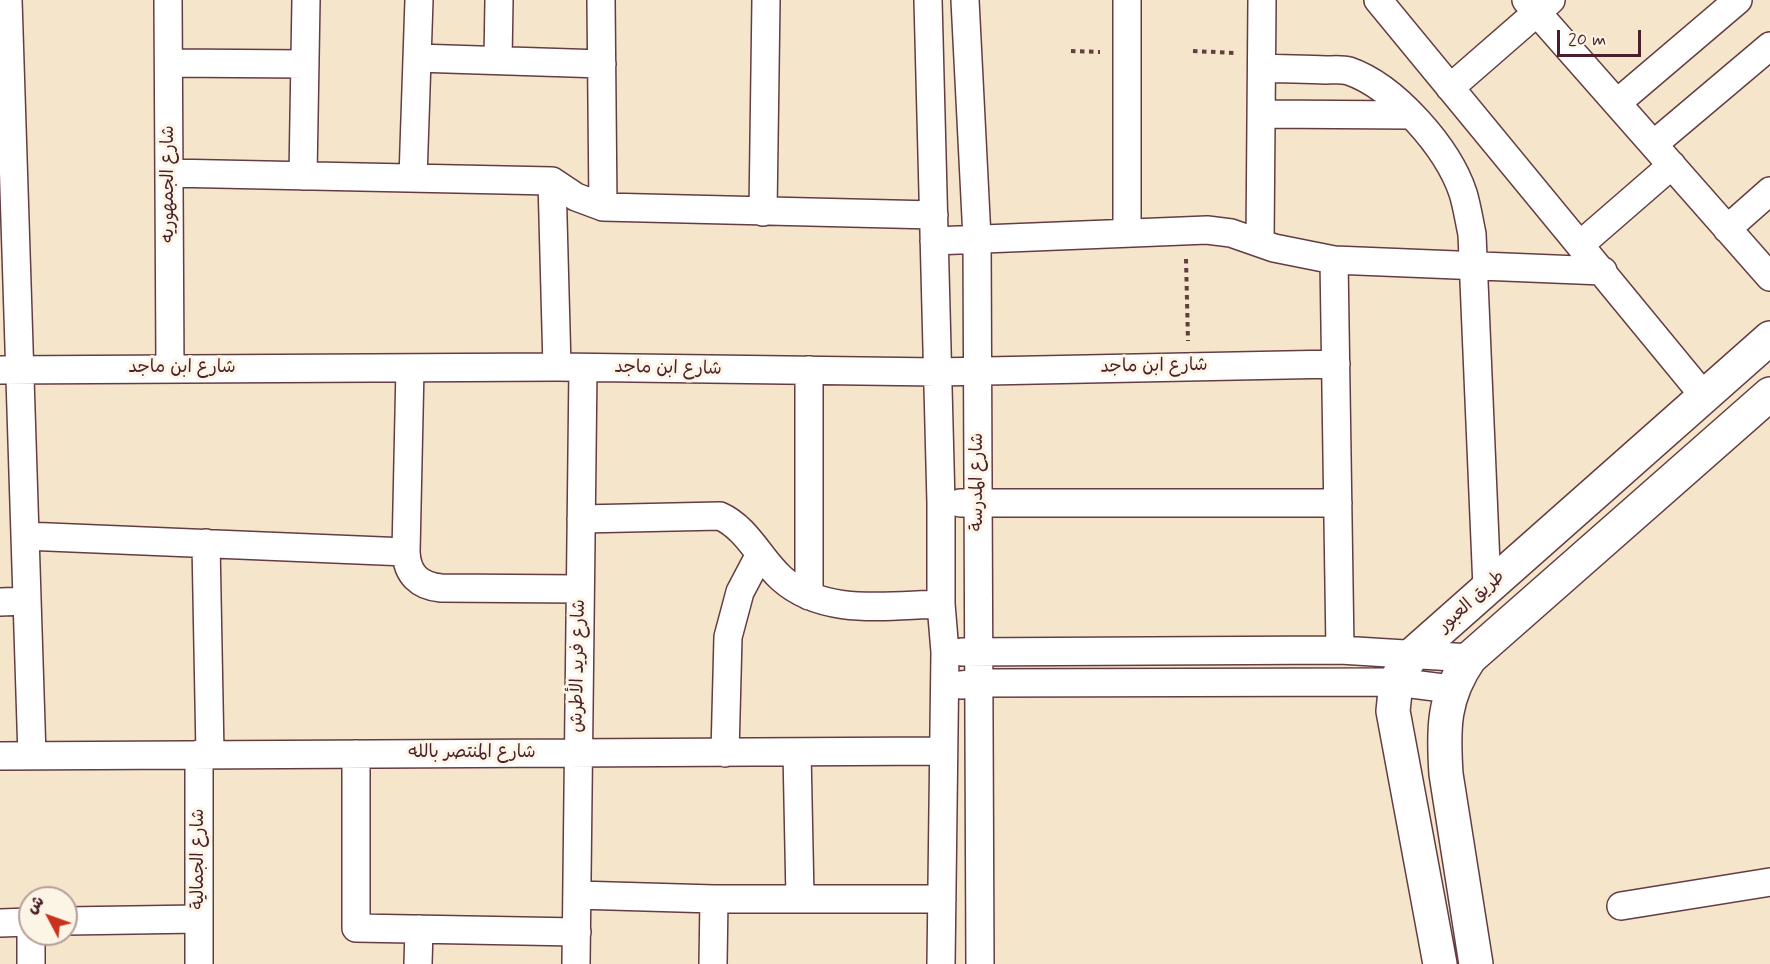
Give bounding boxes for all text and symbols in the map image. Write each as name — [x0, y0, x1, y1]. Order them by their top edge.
scale bar — [1560, 18, 1644, 56]
text: 20 m — [1568, 28, 1606, 52]
street label: شارع الجمهوريه — [158, 125, 180, 243]
street label: شارع ابن ماجد — [1100, 355, 1208, 379]
street label: شارع ابن ماجد — [128, 357, 236, 379]
street label: شارع ابن ماجد — [614, 357, 722, 381]
street label: شارع المدرسة — [967, 433, 989, 531]
street label: طريق العبور — [1434, 566, 1510, 638]
street label: شارع فريد الأطرش — [567, 599, 591, 733]
street label: شارع المنتصر بالله — [408, 742, 536, 764]
street label: شارع الجمالية — [188, 808, 210, 910]
north arrow — [18, 886, 78, 946]
text: ش — [22, 892, 49, 919]

